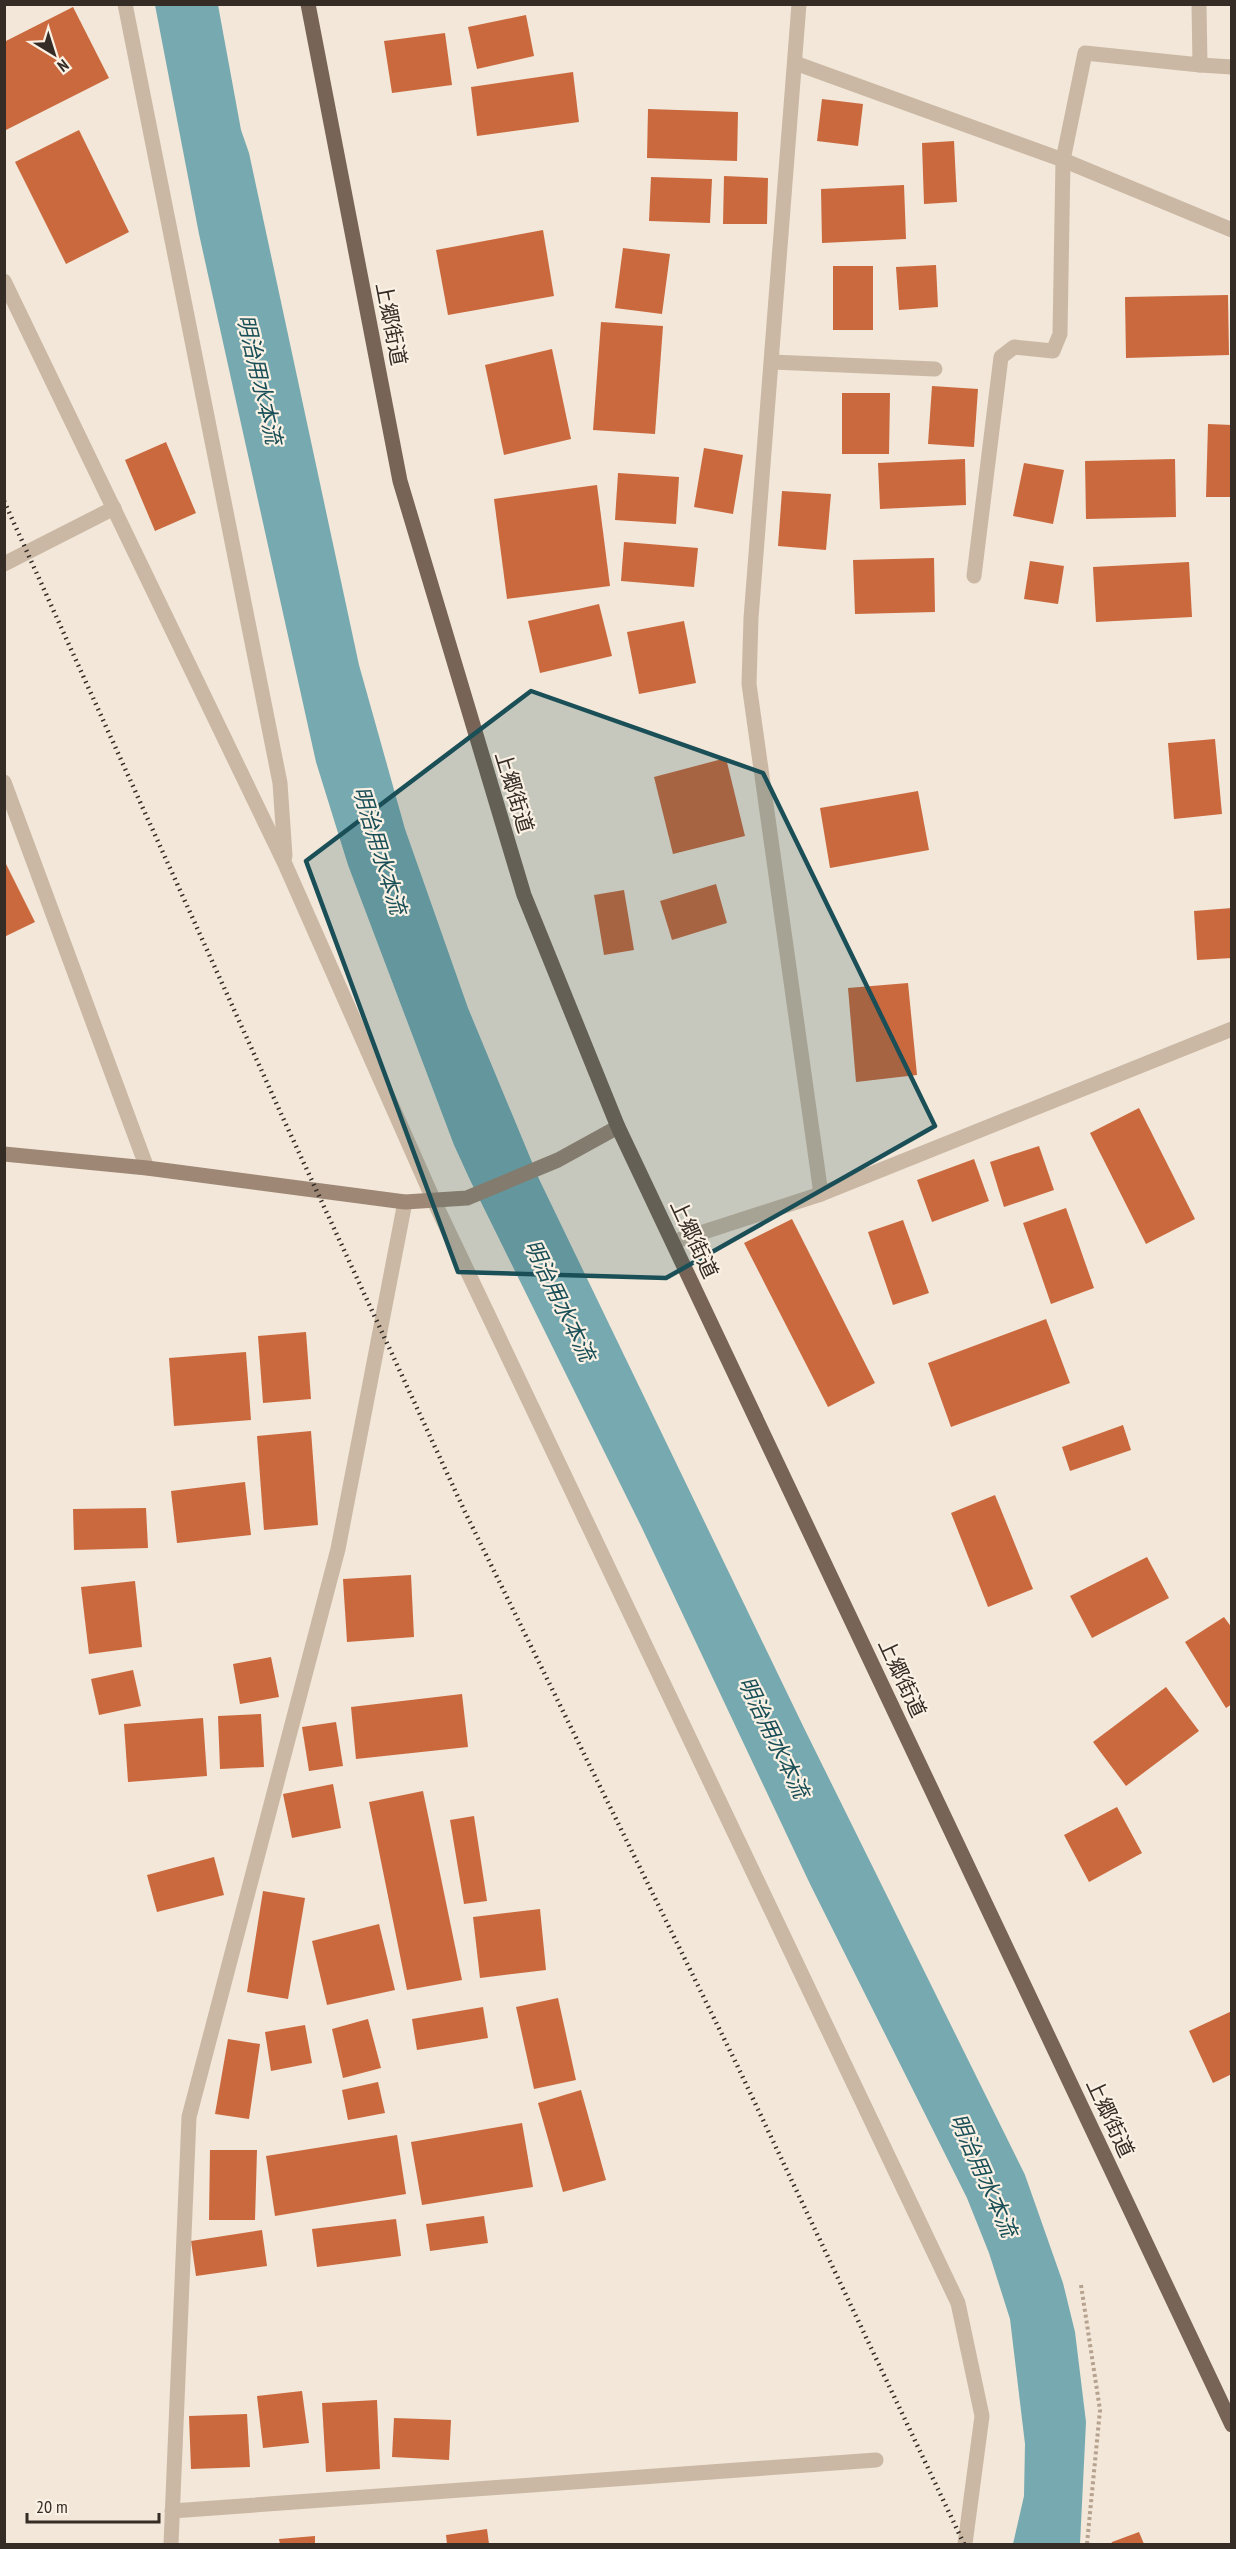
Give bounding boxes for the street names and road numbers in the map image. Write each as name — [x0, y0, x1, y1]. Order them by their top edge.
street label: 上郷街道 — [370, 280, 413, 368]
street label: 上郷街道 — [489, 748, 540, 836]
street label: 上郷街道 — [664, 1195, 724, 1283]
street label: 上郷街道 — [872, 1634, 932, 1722]
street label: 上郷街道 — [1080, 2074, 1140, 2162]

